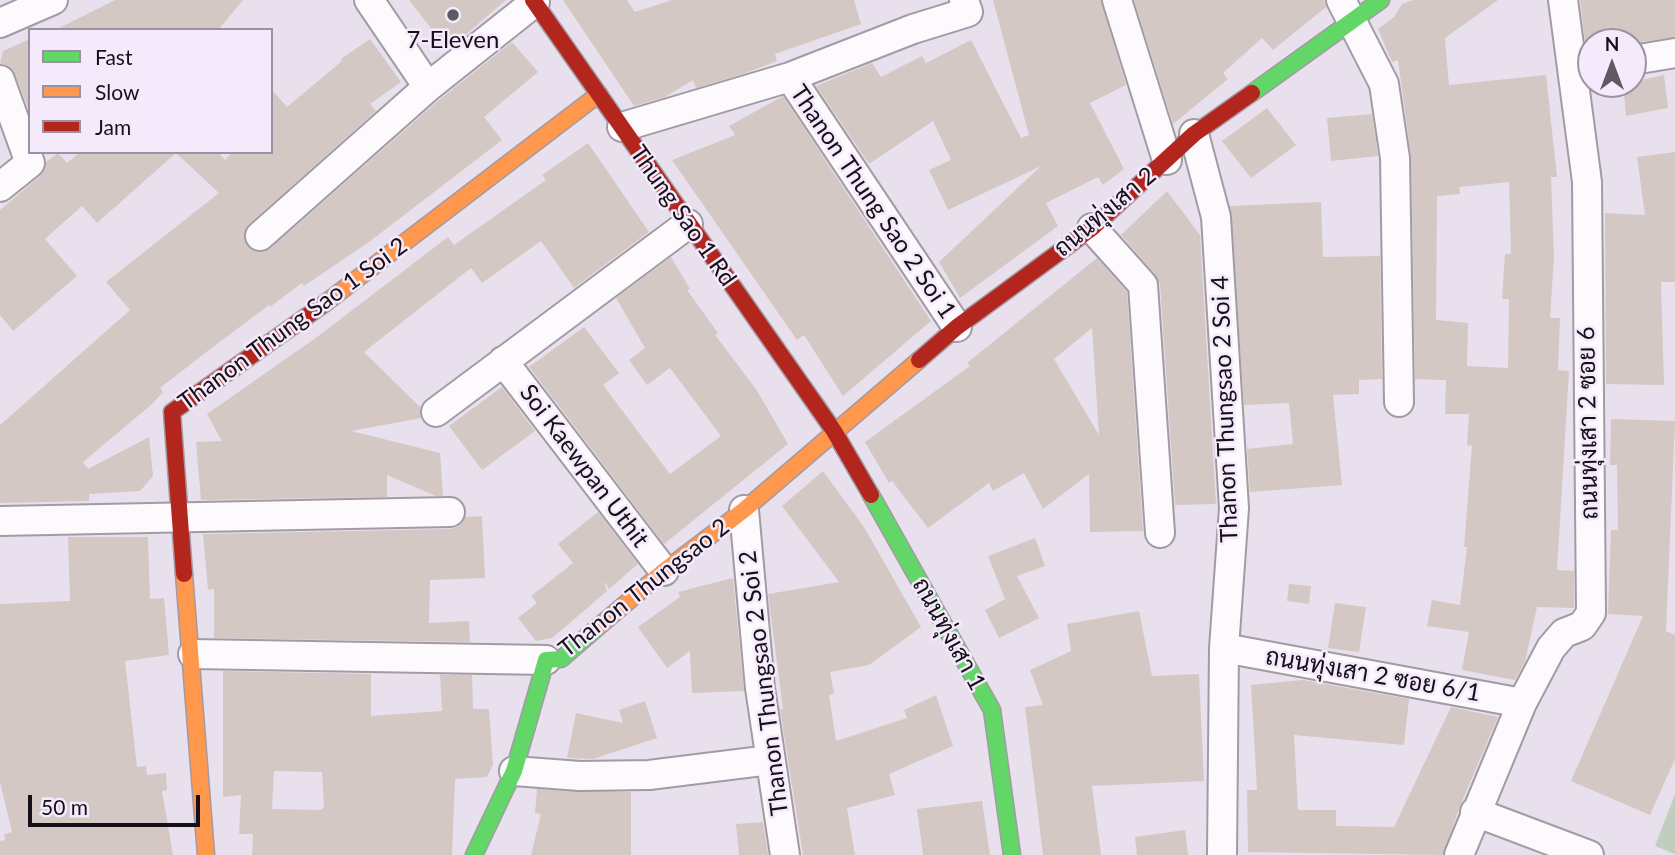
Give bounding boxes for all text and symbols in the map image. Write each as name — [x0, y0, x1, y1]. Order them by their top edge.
marker: 7-Eleven — [445, 7, 461, 23]
place label: 7-Eleven — [407, 26, 499, 54]
legend — [28, 28, 273, 154]
north arrow — [1577, 28, 1647, 98]
text: N — [1605, 32, 1619, 55]
text: Fast — [95, 44, 132, 69]
text: Slow — [95, 79, 139, 104]
street label: Thanon Thung Sao 2 Soi 1 — [784, 80, 962, 324]
text: Jam — [95, 114, 131, 139]
street label: Thung Sao 1 Rd — [624, 140, 742, 292]
street label: ถนนทุ่งเสา 2 — [1048, 161, 1162, 263]
street label: Thanon Thung Sao 1 Soi 2 — [173, 231, 413, 417]
street label: Thanon Thungsao 2 Soi 4 — [1206, 275, 1244, 543]
street label: ถนนทุ่งเสา 2 ซอย 6 — [1572, 326, 1604, 520]
street label: Soi Kaewpan Uthit — [513, 379, 655, 553]
street label: Thanon Thungsao 2 — [553, 512, 735, 664]
street label: Thanon Thungsao 2 Soi 2 — [733, 549, 795, 817]
street label: ถนนทุ่งเสา 1 — [906, 573, 992, 695]
street label: ถนนทุ่งเสา 2 ซอย 6/1 — [1263, 642, 1483, 708]
scale bar — [32, 782, 203, 826]
text: 50 m — [41, 794, 88, 819]

